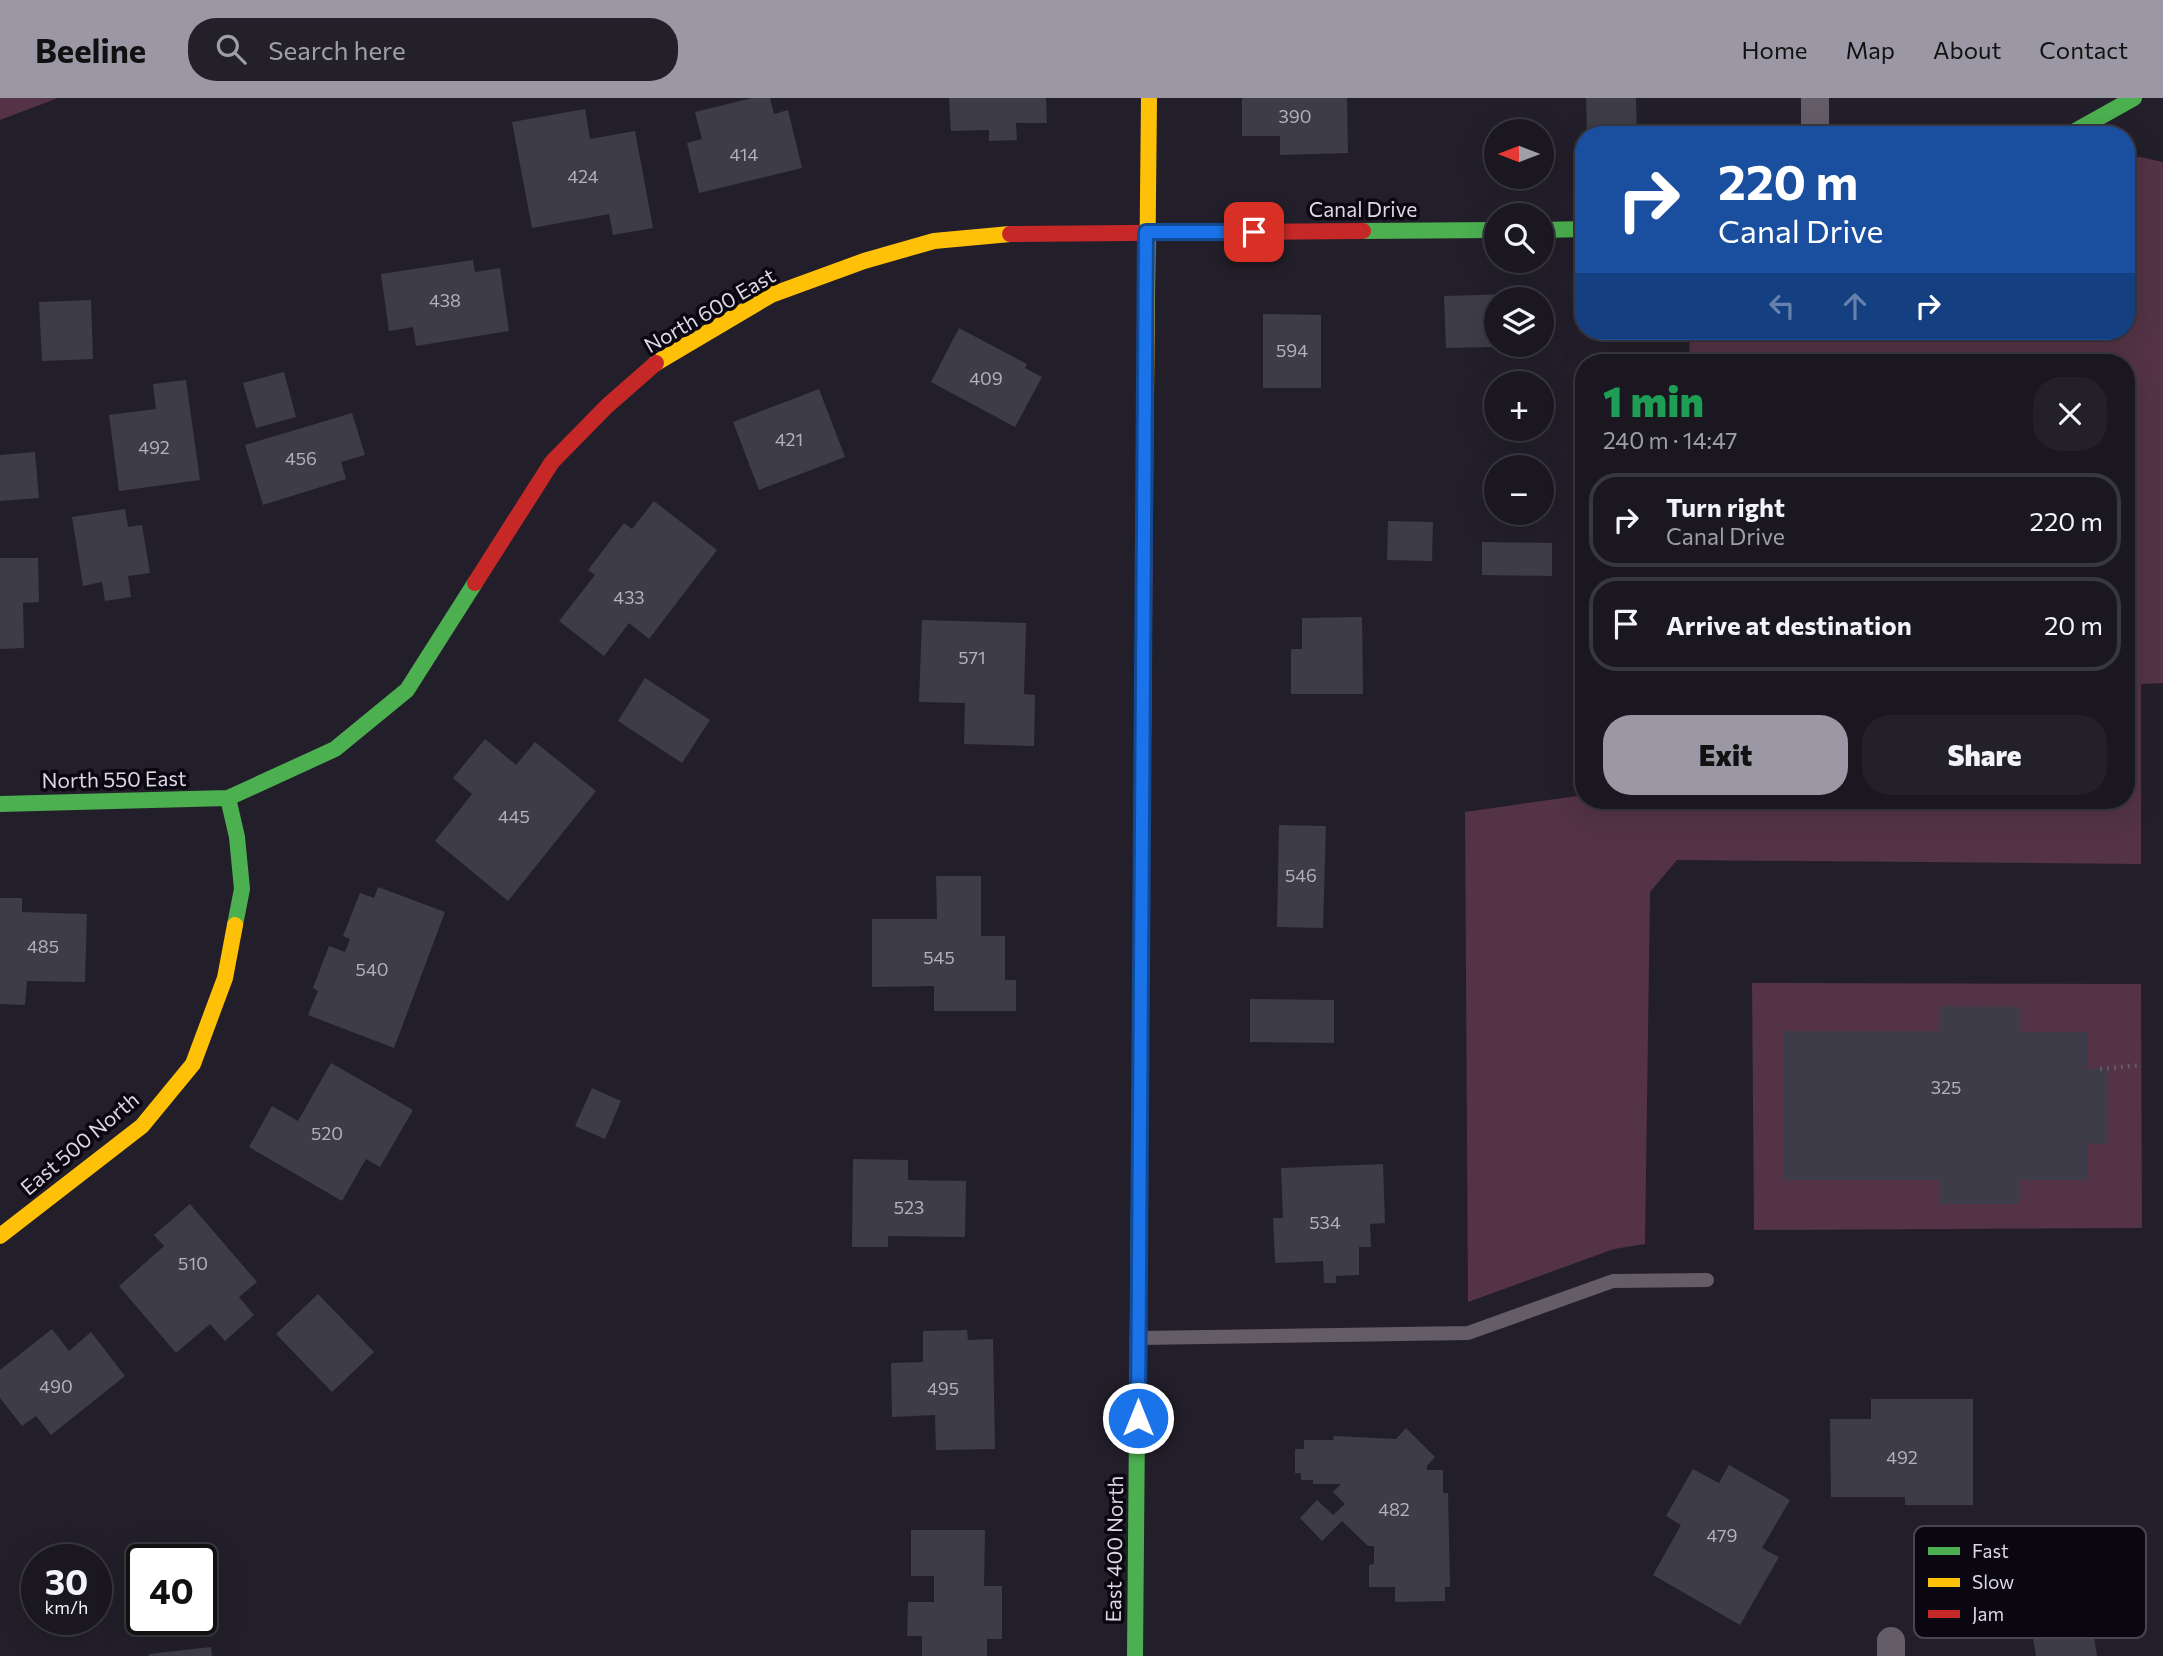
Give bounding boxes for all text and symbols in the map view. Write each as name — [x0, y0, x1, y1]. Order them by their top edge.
search box — [188, 18, 678, 81]
text: Beeline — [35, 29, 146, 70]
icon: search — [212, 30, 250, 68]
text: Search here — [268, 34, 406, 65]
text: Home — [1742, 35, 1808, 64]
text: Map — [1846, 35, 1895, 64]
text: About — [1933, 35, 2001, 64]
text: Contact — [2039, 35, 2128, 64]
house number: 390 — [1279, 105, 1311, 127]
north arrow — [1484, 119, 1554, 189]
map controls — [1484, 119, 1554, 525]
house number: 414 — [730, 143, 759, 165]
text: 220 m — [1718, 150, 1858, 210]
icon: right — [1603, 154, 1694, 245]
house number: 424 — [567, 165, 599, 187]
street label: Canal Drive — [1309, 196, 1417, 221]
pin — [1224, 202, 1284, 262]
button: search — [1484, 203, 1554, 273]
text: Canal Drive — [1718, 210, 1883, 250]
icon: arrive — [1235, 213, 1273, 251]
street label: North 600 East — [639, 262, 779, 357]
button: layers — [1484, 287, 1554, 357]
icon: left — [1763, 287, 1801, 325]
icon: ahead — [1836, 287, 1874, 325]
icon: right — [1909, 287, 1947, 325]
house number: 438 — [429, 289, 461, 311]
house number: 594 — [1276, 339, 1308, 361]
house number: 409 — [969, 367, 1003, 389]
button: + — [1484, 371, 1554, 441]
text: 1 min — [1603, 374, 1704, 426]
button: close — [2033, 377, 2107, 451]
text: 240 m · 14:47 — [1603, 426, 1737, 454]
house number: 421 — [775, 428, 803, 450]
house number: 492 — [138, 436, 170, 458]
house number: 456 — [285, 447, 317, 469]
button: − — [1484, 455, 1554, 525]
text: Turn right — [1666, 491, 1785, 522]
icon: right — [1607, 501, 1645, 539]
text: 220 m — [2030, 505, 2103, 536]
text: Canal Drive — [1666, 522, 1785, 550]
house number: 433 — [613, 586, 645, 608]
icon: arrive — [1607, 605, 1645, 643]
text: Arrive at destination — [1666, 609, 1912, 640]
text: 20 m — [2044, 609, 2103, 640]
house number: 571 — [958, 646, 986, 668]
button: Exit — [1603, 715, 1848, 795]
button: Share — [1862, 715, 2107, 795]
street label: North 550 East — [41, 765, 187, 792]
house number: 445 — [498, 805, 530, 827]
house number: 546 — [1285, 864, 1317, 886]
house number: 485 — [27, 935, 59, 957]
house number: 545 — [923, 946, 955, 968]
house number: 540 — [356, 958, 388, 980]
house number: 325 — [1931, 1076, 1961, 1098]
street label: East 500 North — [15, 1086, 143, 1200]
house number: 520 — [311, 1122, 343, 1144]
house number: 523 — [894, 1196, 924, 1218]
house number: 534 — [1309, 1211, 1341, 1233]
house number: 510 — [178, 1252, 208, 1274]
house number: 490 — [39, 1375, 73, 1397]
house number: 495 — [927, 1377, 959, 1399]
position arrow — [1101, 1381, 1175, 1455]
house number: 492 — [1886, 1446, 1918, 1468]
street label: East 400 North — [1100, 1475, 1127, 1623]
house number: 482 — [1378, 1498, 1410, 1520]
house number: 479 — [1707, 1524, 1737, 1546]
legend — [1914, 1526, 2146, 1638]
text: Fast — [1972, 1539, 2009, 1562]
speed limit sign: 40 — [126, 1544, 217, 1635]
text: 30 — [45, 1559, 88, 1602]
text: Slow — [1972, 1570, 2014, 1593]
text: km/h — [45, 1596, 88, 1618]
text: Jam — [1972, 1602, 2004, 1625]

